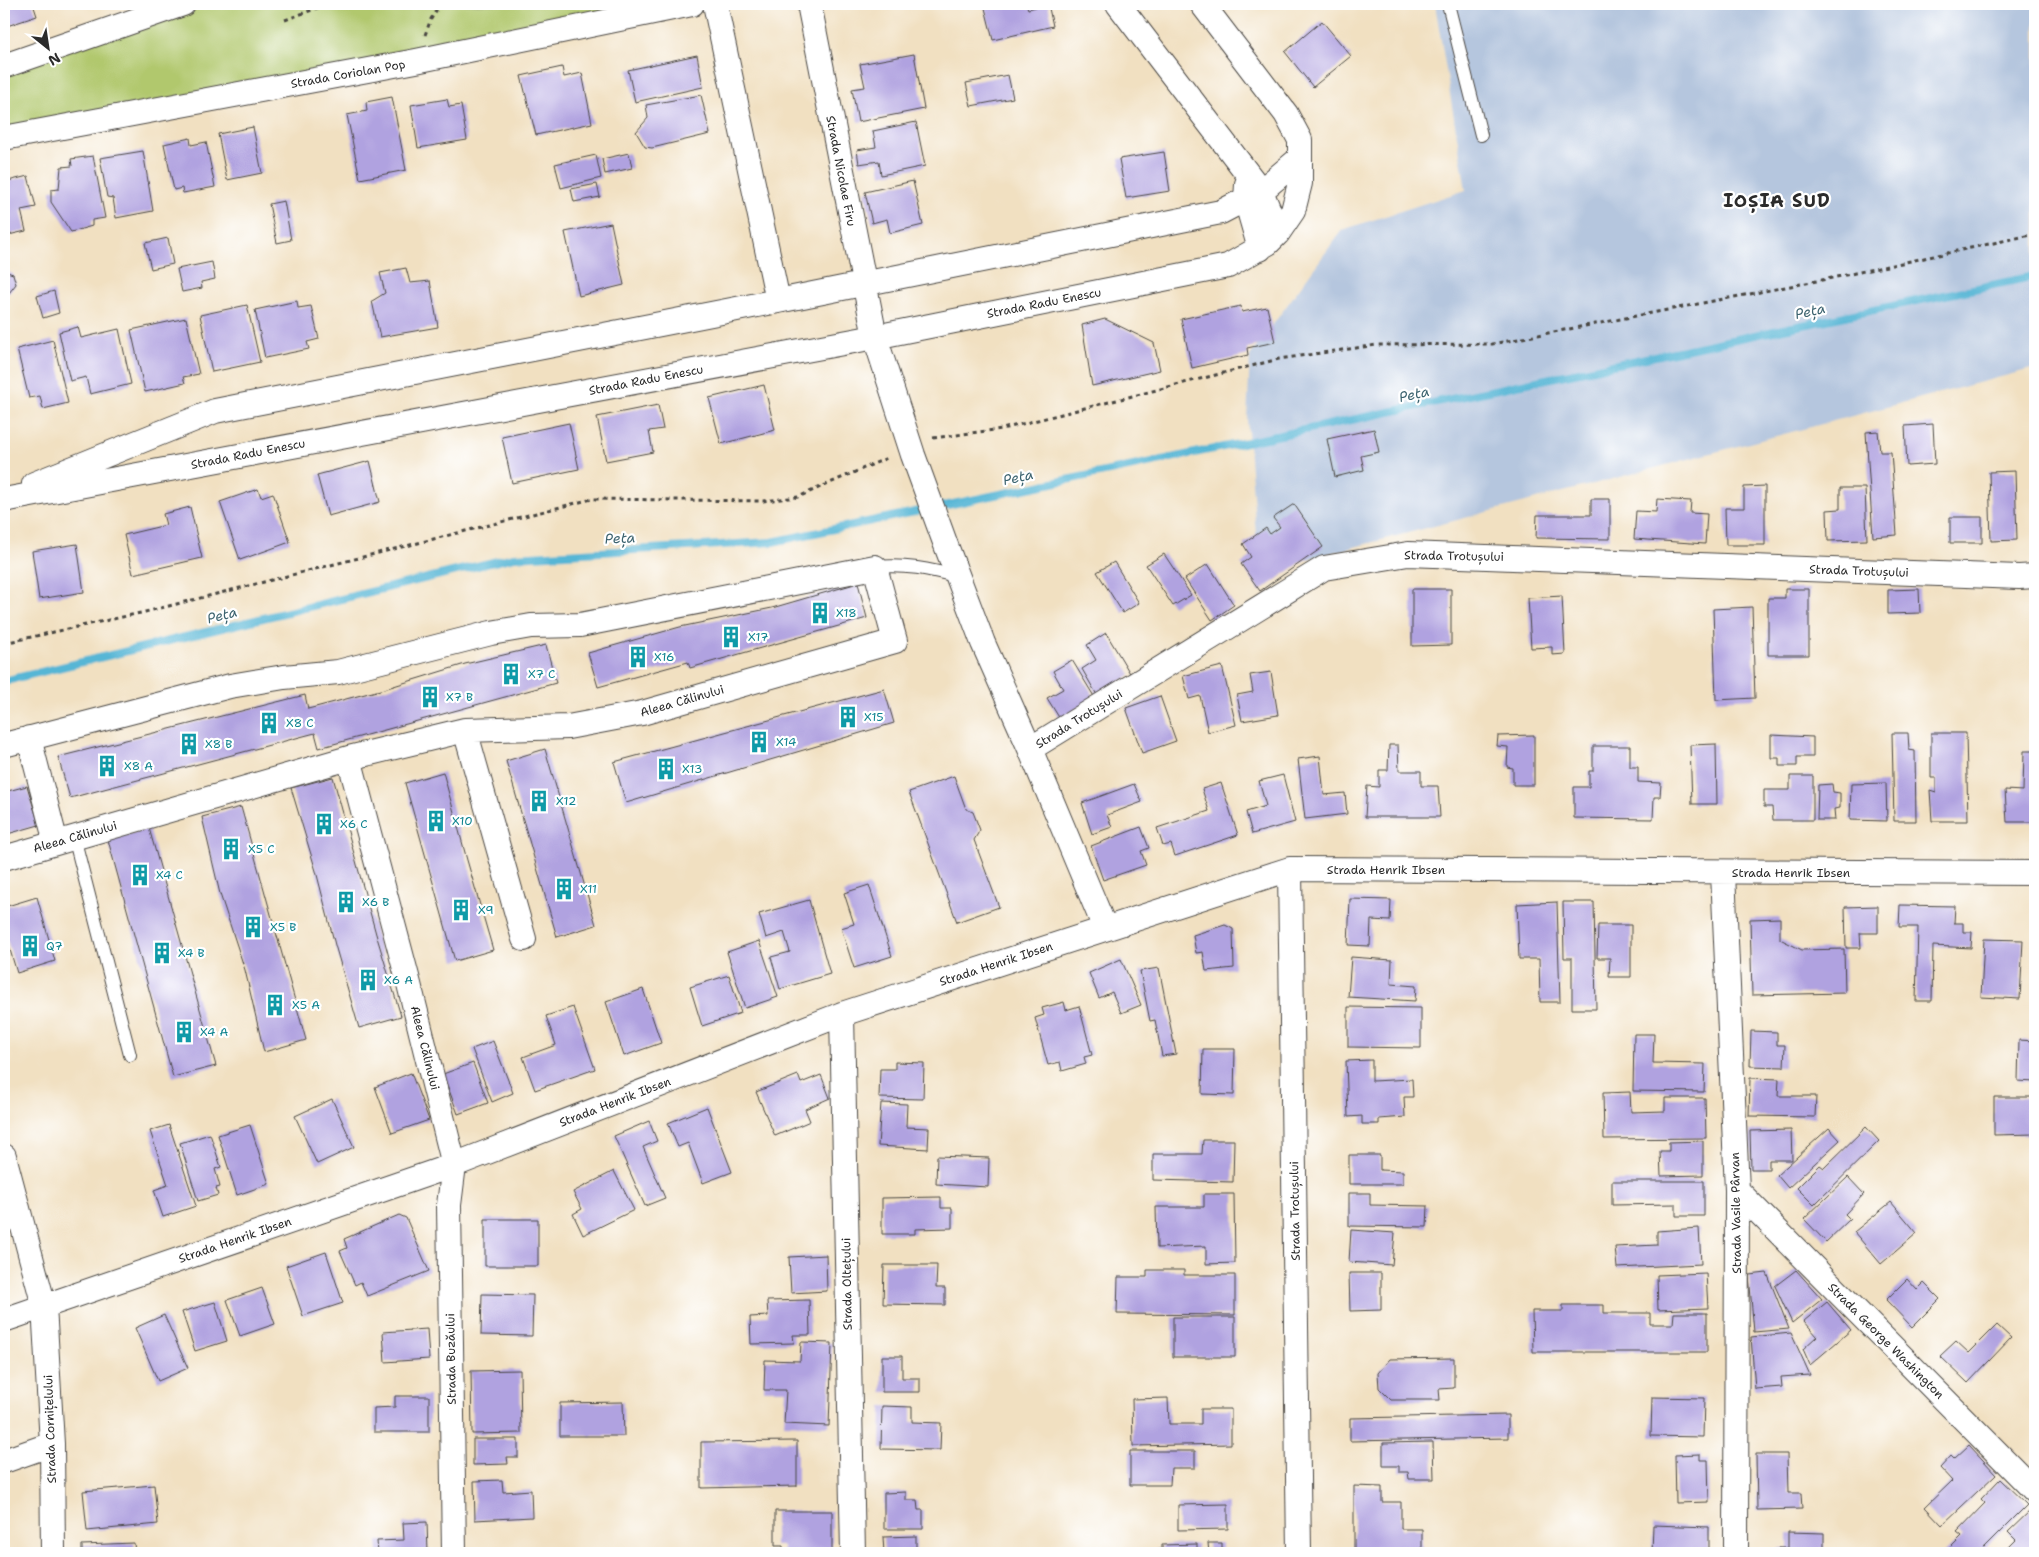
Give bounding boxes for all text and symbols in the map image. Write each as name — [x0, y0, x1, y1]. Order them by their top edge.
north arrow — [22, 22, 72, 72]
text: N — [45, 49, 64, 70]
street label: Strada Coriolan Pop — [289, 56, 407, 92]
street label: Strada Nicolae Firu — [822, 114, 860, 228]
district label: IOȘIA SUD — [1723, 189, 1831, 213]
street label: Strada Radu Enescu — [985, 284, 1103, 322]
water label: Peța — [1793, 299, 1827, 324]
street label: Strada Radu Enescu — [587, 361, 705, 399]
water label: Peța — [1397, 382, 1431, 407]
street label: Strada Radu Enescu — [189, 435, 307, 473]
water label: Peța — [1001, 465, 1035, 490]
water label: Peța — [604, 528, 636, 549]
street label: Strada Trotușului — [1404, 547, 1504, 565]
street label: Strada Trotușului — [1809, 561, 1909, 581]
building icon: X18 — [807, 600, 833, 626]
water label: Peța — [205, 603, 239, 628]
place label: X18 — [836, 605, 857, 621]
building icon: X17 — [718, 624, 744, 650]
place label: X17 — [748, 629, 768, 645]
building icon: X16 — [625, 644, 651, 670]
place label: X16 — [654, 649, 675, 665]
building icon: X7 C — [498, 661, 524, 687]
place label: X7 C — [528, 666, 555, 682]
street label: Aleea Călinului — [638, 681, 726, 721]
building icon: X7 B — [417, 684, 443, 710]
street label: Strada Trotușului — [1032, 686, 1126, 752]
place label: X7 B — [446, 689, 473, 705]
building icon: X15 — [835, 704, 861, 730]
place label: X15 — [864, 709, 884, 725]
building icon: X8 C — [256, 710, 282, 736]
place label: X8 C — [286, 715, 314, 731]
building icon: X14 — [746, 729, 772, 755]
building icon: X8 B — [176, 731, 202, 757]
place label: X14 — [776, 734, 796, 750]
place label: X8 B — [205, 736, 232, 752]
building icon: X8 A — [94, 753, 120, 779]
building icon: X13 — [653, 756, 679, 782]
place label: X8 A — [124, 758, 153, 774]
place label: X13 — [682, 761, 702, 777]
building icon: X12 — [526, 788, 552, 814]
place label: X12 — [556, 793, 576, 809]
building icon: X10 — [423, 808, 449, 834]
building icon: X6 C — [311, 811, 337, 837]
place label: X10 — [452, 813, 473, 829]
place label: X6 C — [340, 816, 368, 832]
street label: Aleea Călinului — [31, 817, 119, 857]
building icon: X5 C — [218, 836, 244, 862]
place label: X5 C — [248, 841, 275, 857]
building icon: X4 C — [127, 862, 153, 888]
street label: Strada Henrik Ibsen — [1327, 862, 1445, 878]
street label: Strada Henrik Ibsen — [1732, 865, 1850, 881]
place label: X4 C — [156, 867, 183, 883]
building icon: X11 — [551, 876, 577, 902]
place label: X11 — [580, 881, 597, 897]
building icon: X6 B — [333, 889, 359, 915]
place label: X6 B — [362, 894, 389, 910]
building icon: X9 — [448, 897, 474, 923]
place label: X9 — [478, 902, 494, 918]
building icon: X5 B — [240, 914, 266, 940]
place label: X5 B — [270, 919, 296, 935]
building icon: Q7 — [17, 933, 43, 959]
place label: Q7 — [46, 938, 63, 954]
street label: Strada Henrik Ibsen — [937, 938, 1055, 990]
building icon: X4 B — [149, 940, 175, 966]
place label: X4 B — [178, 945, 205, 961]
building icon: X6 A — [355, 967, 381, 993]
place label: X6 A — [384, 972, 413, 988]
building icon: X5 A — [262, 992, 288, 1018]
place label: X5 A — [292, 997, 320, 1013]
street label: Aleea Călinului — [407, 1004, 443, 1092]
building icon: X4 A — [171, 1019, 197, 1045]
place label: X4 A — [200, 1024, 229, 1040]
street label: Strada Henrik Ibsen — [557, 1073, 673, 1131]
street label: Strada Vasile Pârvan — [1727, 1152, 1745, 1274]
street label: Strada Trotușului — [1286, 1161, 1304, 1261]
street label: Strada Henrik Ibsen — [176, 1213, 294, 1267]
street label: Strada Oltețului — [838, 1238, 856, 1330]
street label: Strada George Washington — [1824, 1279, 1948, 1403]
street label: Strada Buzăului — [442, 1313, 460, 1405]
street label: Strada Cornițelului — [40, 1374, 60, 1484]

